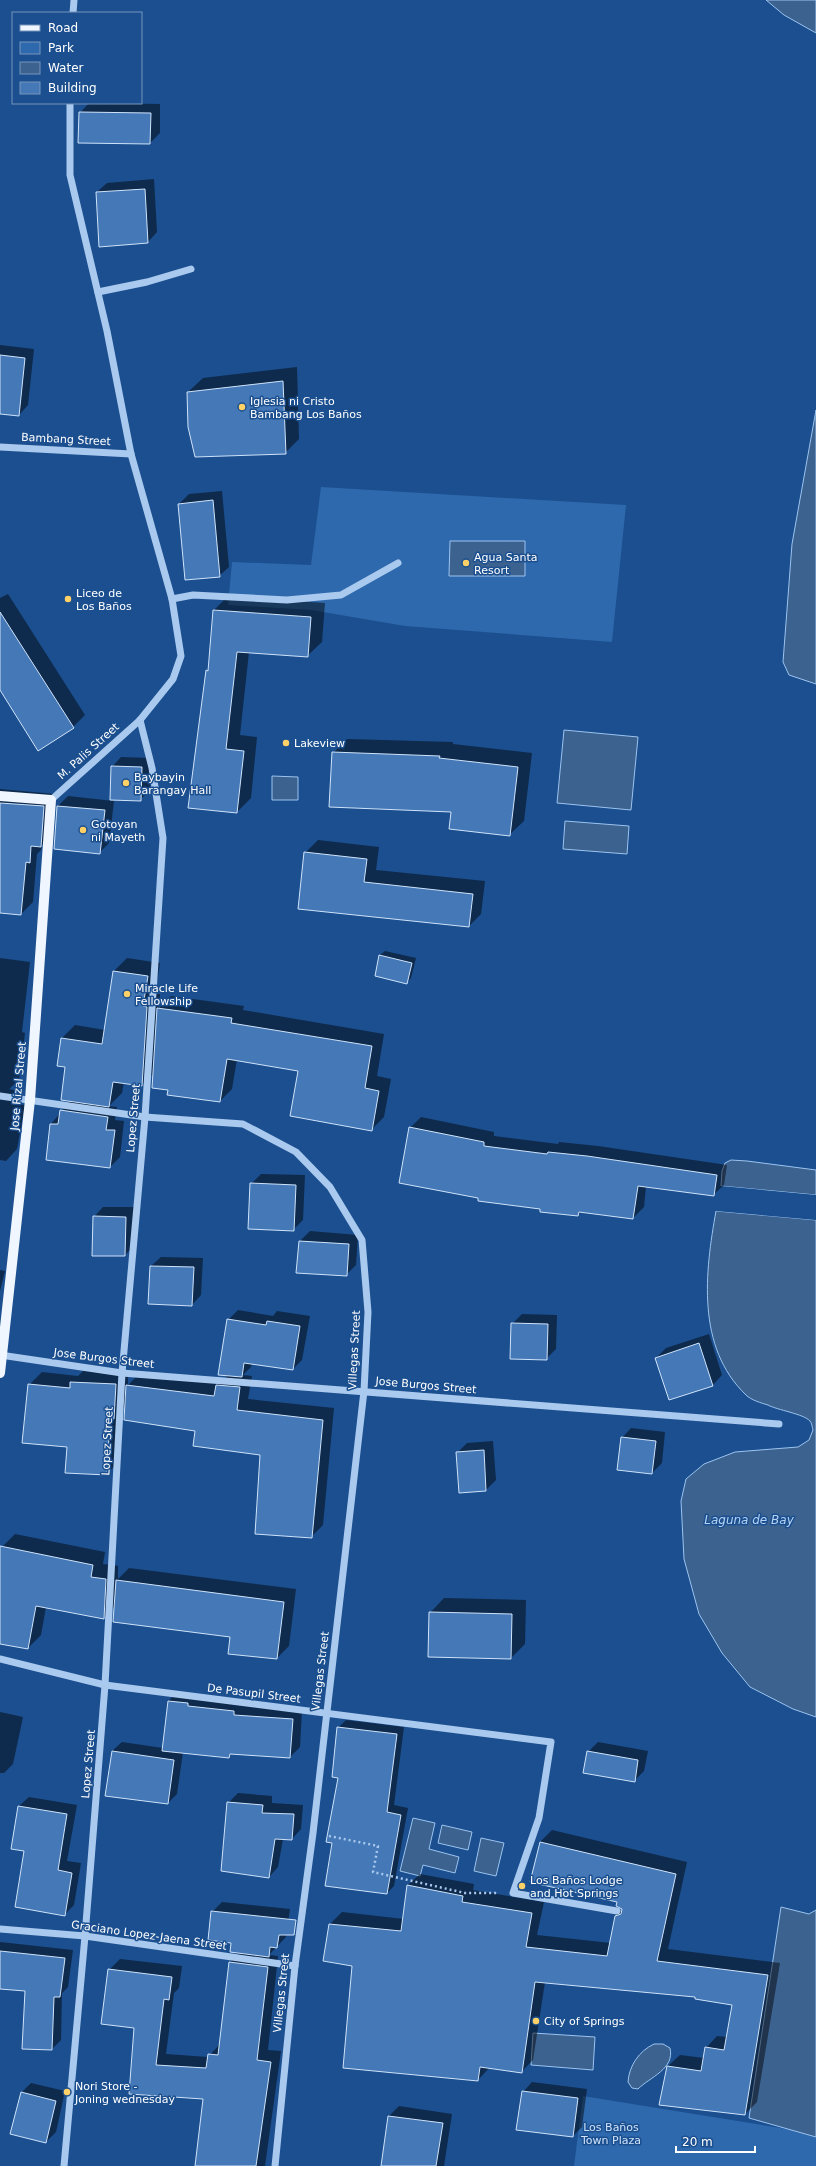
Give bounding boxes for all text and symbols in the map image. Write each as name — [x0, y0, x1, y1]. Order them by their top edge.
legend — [12, 12, 142, 104]
text: Road — [48, 21, 78, 35]
text: Park — [48, 41, 74, 55]
text: Water — [48, 61, 84, 75]
text: Building — [48, 81, 97, 95]
place label: Iglesia ni Cristo Bambang Los Baños — [250, 395, 362, 421]
marker: Iglesia ni Cristo Bambang Los Baños — [237, 402, 247, 412]
street label: Bambang Street — [21, 431, 112, 448]
place label: Agua Santa Resort — [474, 551, 537, 577]
marker: Agua Santa Resort — [461, 558, 471, 568]
place label: Liceo de Los Baños — [76, 587, 132, 613]
marker: Liceo de Los Baños — [63, 594, 73, 604]
street label: M. Palis Street — [55, 720, 122, 782]
place label: Lakeview — [294, 737, 345, 750]
marker: Lakeview — [281, 738, 291, 748]
place label: Baybayin Barangay Hall — [134, 771, 211, 797]
marker: Baybayin Barangay Hall — [121, 778, 131, 788]
place label: Gotoyan ni Mayeth — [91, 818, 145, 844]
marker: Gotoyan ni Mayeth — [78, 825, 88, 835]
place label: Miracle Life Fellowship — [135, 982, 198, 1008]
marker: Miracle Life Fellowship — [122, 989, 132, 999]
street label: Jose Rizal Street — [8, 1040, 29, 1132]
street label: Lopez Street — [124, 1082, 143, 1153]
street label: Villegas Street — [346, 1309, 363, 1390]
street label: Jose Burgos Street — [52, 1346, 156, 1371]
street label: Jose Burgos Street — [374, 1375, 478, 1396]
street label: Lopez Street — [99, 1405, 116, 1476]
water label: Laguna de Bay — [704, 1513, 795, 1527]
street label: Villegas Street — [309, 1630, 332, 1711]
street label: De Pasupil Street — [206, 1681, 302, 1706]
street label: Lopez Street — [79, 1728, 98, 1799]
place label: Los Baños Lodge and Hot Springs — [530, 1874, 623, 1900]
marker: Los Baños Lodge and Hot Springs — [517, 1881, 527, 1891]
street label: Graciano Lopez-Jaena Street — [70, 1918, 228, 1953]
street label: Villegas Street — [271, 1952, 292, 2033]
place label: City of Springs — [544, 2015, 625, 2028]
marker: City of Springs — [531, 2016, 541, 2026]
place label: Nori Store - Joning wednesday — [74, 2080, 175, 2106]
marker: Nori Store - Joning wednesday — [62, 2087, 72, 2097]
park label: Los Baños Town Plaza — [580, 2121, 641, 2147]
scale bar — [676, 2128, 755, 2154]
text: 20 m — [682, 2135, 713, 2149]

